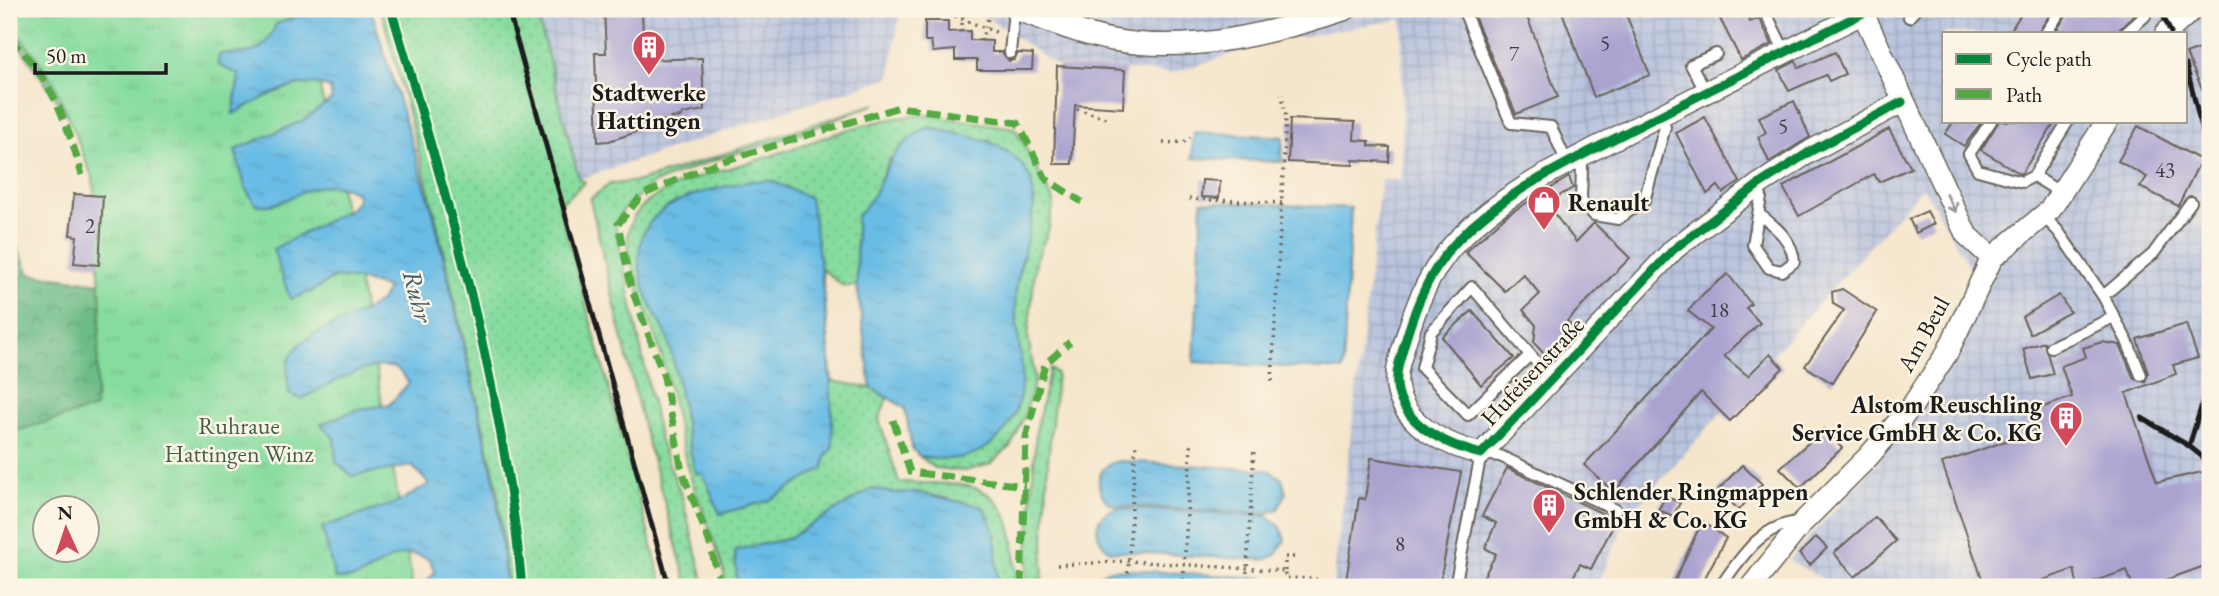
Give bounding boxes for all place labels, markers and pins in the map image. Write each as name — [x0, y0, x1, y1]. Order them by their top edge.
building icon: Stadtwerke Hattingen — [630, 28, 668, 77]
place label: Stadtwerke Hattingen — [592, 77, 706, 137]
shop icon: Renault — [1525, 183, 1563, 232]
place label: Renault — [1568, 187, 1649, 218]
place label: Alstom Reuschling Service GmbH & Co. KG — [1792, 389, 2043, 448]
building icon: Alstom Reuschling Service GmbH & Co. KG — [2047, 399, 2085, 448]
place label: Schlender Ringmappen GmbH & Co. KG — [1574, 476, 1809, 535]
building icon: Schlender Ringmappen GmbH & Co. KG — [1530, 486, 1568, 535]

